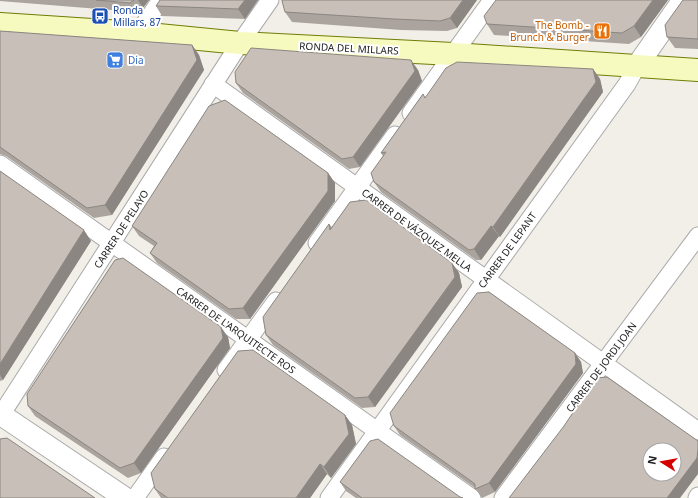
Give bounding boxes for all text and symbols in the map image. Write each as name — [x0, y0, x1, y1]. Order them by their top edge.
place label: Ronda Millars, 87 — [113, 3, 161, 29]
bus stop icon: Ronda Millars, 87 — [90, 6, 110, 26]
place label: The Bomb - Brunch & Burger — [510, 18, 589, 44]
restaurant icon: The Bomb - Brunch & Burger — [592, 21, 612, 41]
street label: RONDA DEL MILLARS — [299, 38, 400, 58]
supermarket icon: Dia — [105, 50, 125, 70]
place label: Dia — [128, 53, 144, 67]
street label: CARRER DE VÁZQUEZ MELLA — [359, 185, 475, 275]
street label: CARRER DE PELAYO — [90, 187, 152, 271]
street label: CARRER DE LEPANT — [475, 209, 540, 291]
street label: CARRER DE L'ARQUITECTE ROS — [174, 283, 299, 377]
street label: CARRER DE JORDI JOAN — [562, 319, 640, 415]
north arrow — [642, 442, 682, 482]
text: N — [643, 454, 660, 466]

